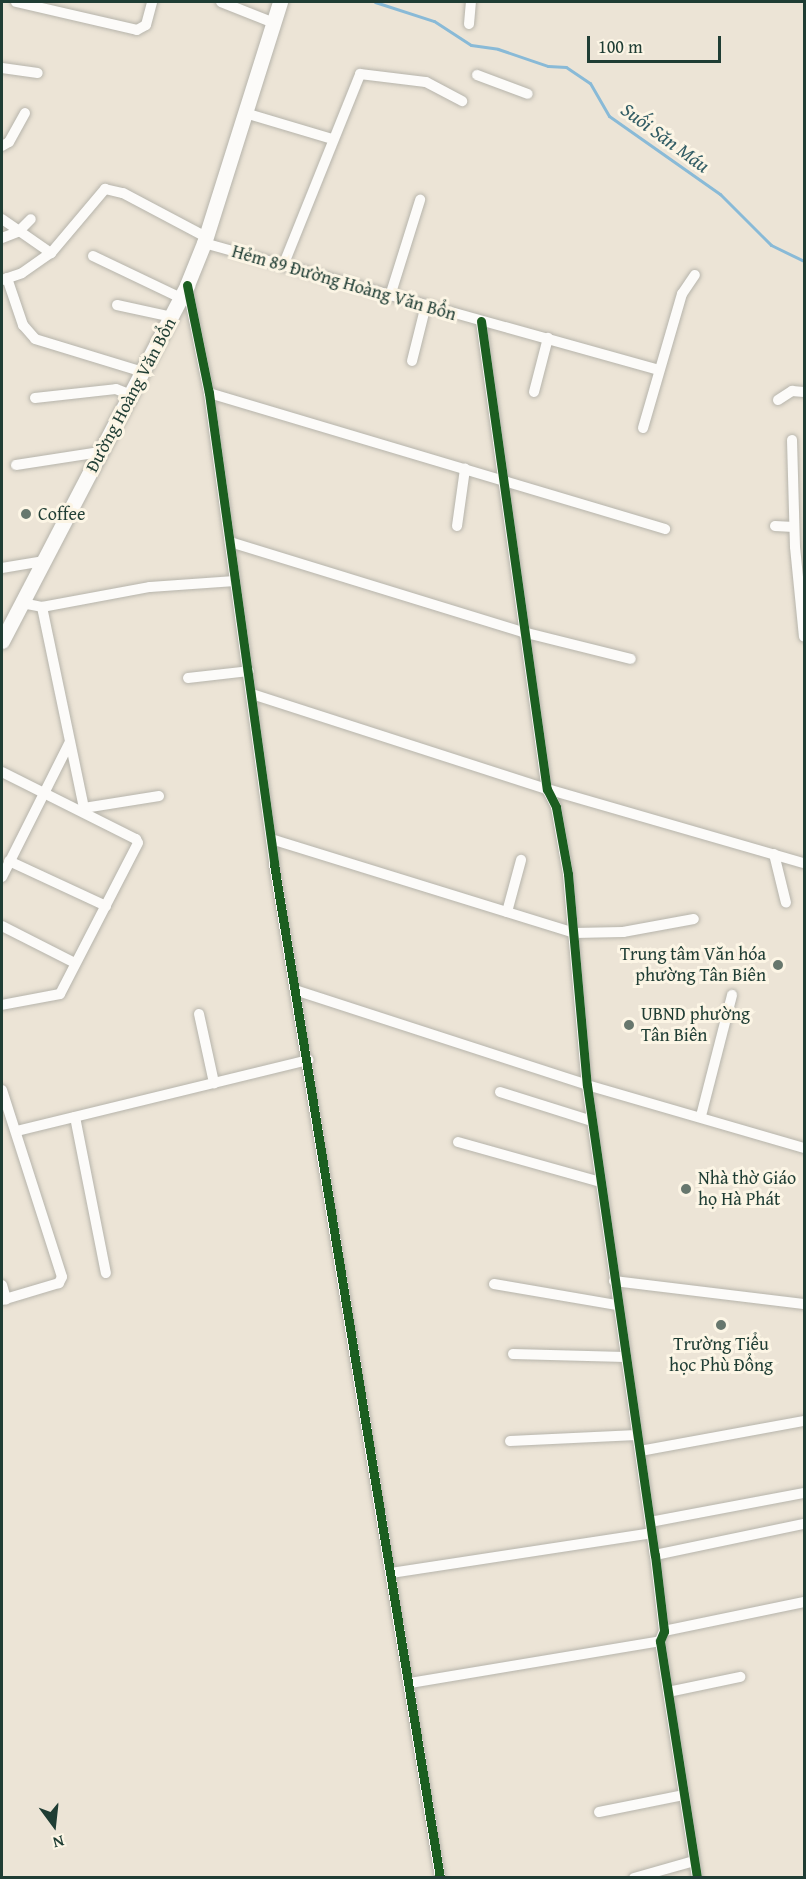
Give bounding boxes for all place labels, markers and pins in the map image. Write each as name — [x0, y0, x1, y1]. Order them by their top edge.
place label: Coffee — [38, 503, 85, 525]
marker: Coffee — [19, 507, 33, 521]
place label: Trung tâm Văn hóa phường Tân Biên — [620, 944, 766, 986]
marker: Trung tâm Văn hóa phường Tân Biên — [771, 958, 785, 972]
place label: UBND phường Tân Biên — [641, 1004, 750, 1046]
marker: UBND phường Tân Biên — [622, 1018, 636, 1032]
place label: Nhà thờ Giáo họ Hà Phát — [698, 1168, 796, 1210]
marker: Nhà thờ Giáo họ Hà Phát — [679, 1182, 693, 1196]
marker: Trường Tiểu học Phù Đổng — [714, 1318, 728, 1332]
place label: Trường Tiểu học Phù Đổng — [669, 1334, 773, 1376]

